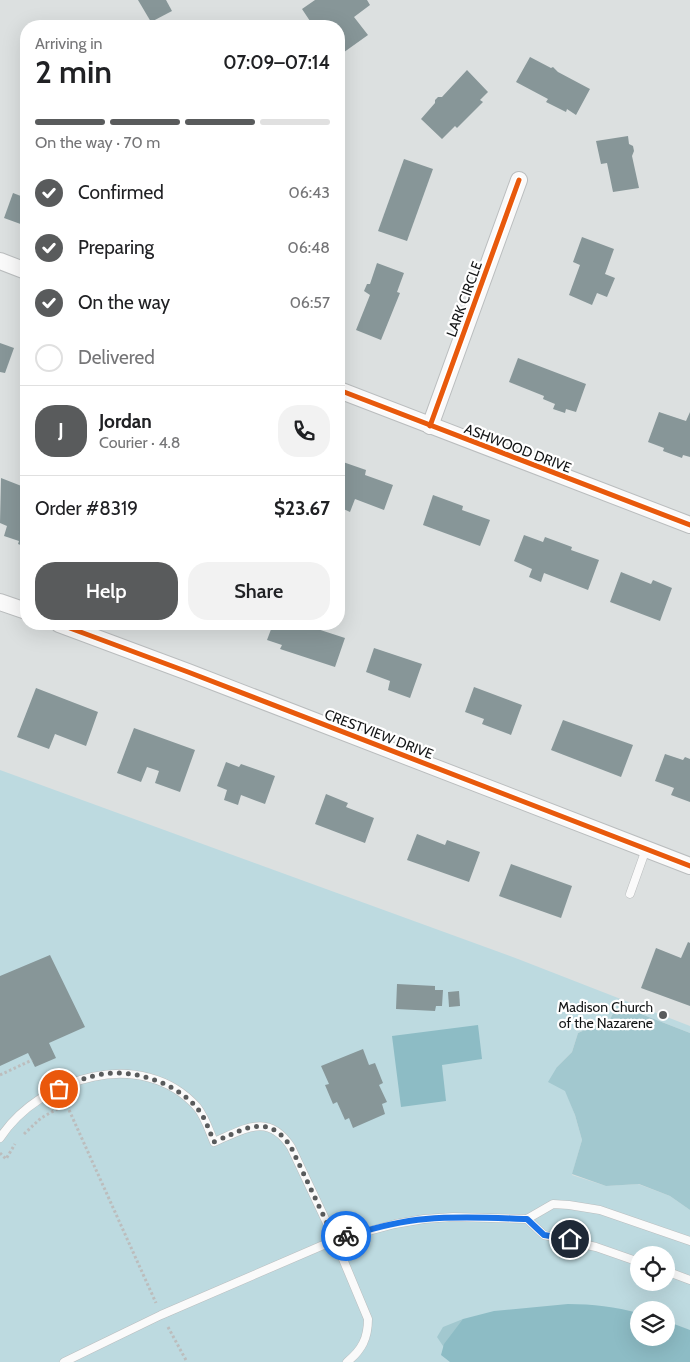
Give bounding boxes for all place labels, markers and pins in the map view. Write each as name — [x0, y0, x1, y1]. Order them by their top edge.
place label: Madison Church of the Nazarene — [558, 998, 653, 1032]
marker: Madison Church of the Nazarene — [657, 1009, 669, 1021]
pin — [38, 1068, 80, 1110]
pin — [549, 1218, 591, 1260]

